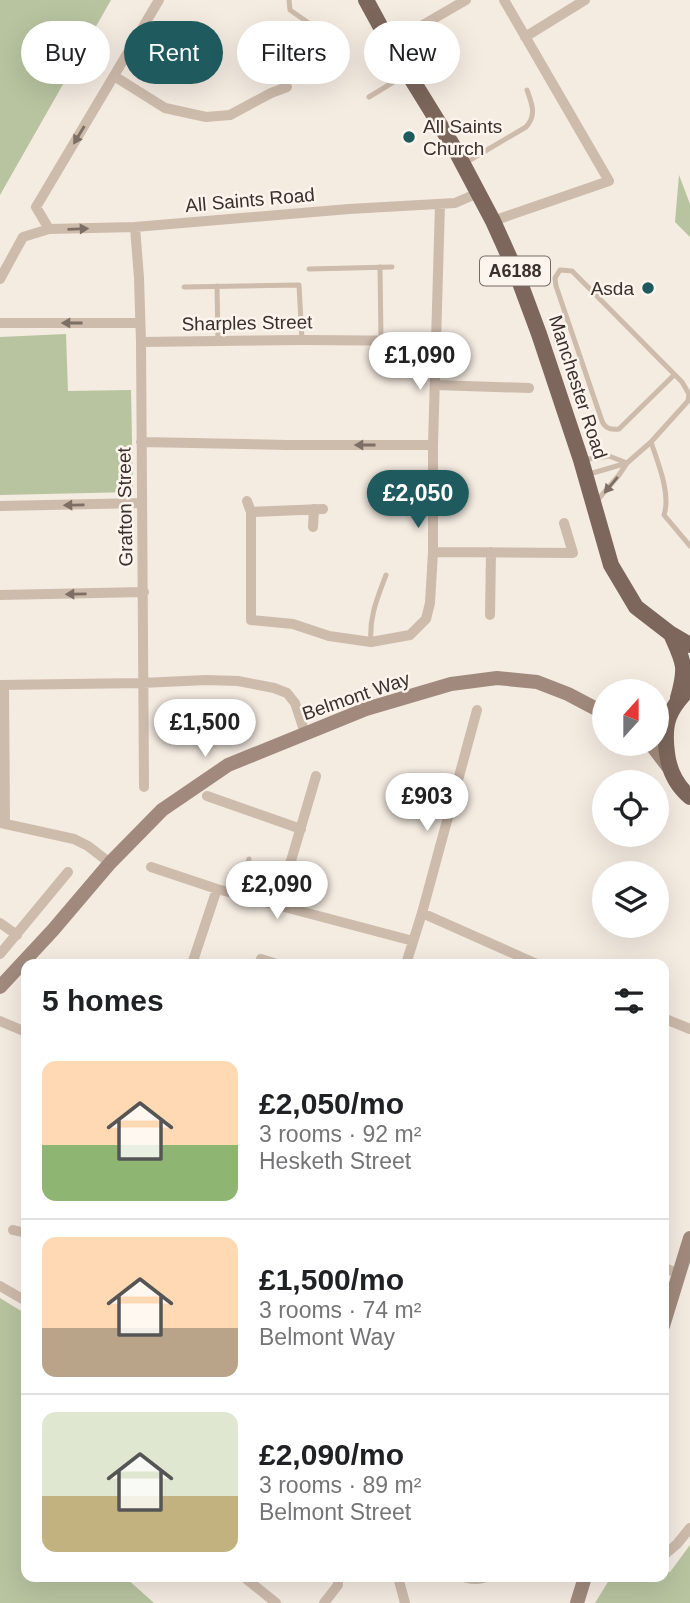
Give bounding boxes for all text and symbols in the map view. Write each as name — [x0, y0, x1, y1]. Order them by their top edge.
chip: Buy — [21, 21, 110, 84]
chip: Rent — [124, 21, 223, 84]
chip: Filters — [237, 21, 350, 84]
chip: New — [364, 21, 460, 84]
place label: All Saints Church — [423, 116, 502, 159]
one-way arrow — [73, 125, 85, 144]
marker: All Saints Church — [401, 129, 417, 145]
street label: All Saints Road — [184, 184, 316, 216]
one-way arrow — [68, 223, 90, 234]
road number: A6188 — [480, 256, 550, 286]
place label: Asda — [591, 278, 634, 299]
marker: Asda — [640, 280, 656, 296]
street label: Sharples Street — [181, 311, 313, 335]
street label: Manchester Road — [545, 312, 611, 462]
one-way arrow — [61, 317, 83, 329]
pin: £1,090 — [363, 332, 477, 392]
text: £1,090 — [385, 342, 455, 368]
one-way arrow — [354, 439, 376, 451]
street label: Grafton Street — [113, 446, 137, 567]
pin: £2,050 — [361, 470, 475, 530]
one-way arrow — [604, 476, 619, 493]
text: £2,050 — [383, 480, 453, 506]
one-way arrow — [62, 499, 84, 510]
one-way arrow — [64, 588, 86, 599]
street label: Belmont Way — [299, 668, 413, 724]
north arrow — [592, 679, 668, 756]
map controls — [592, 679, 669, 938]
pin: £1,500 — [148, 700, 262, 759]
text: £1,500 — [170, 709, 240, 735]
button: locate — [592, 770, 669, 847]
pin: £903 — [386, 774, 468, 833]
text: £903 — [401, 783, 453, 809]
button: layers — [592, 861, 669, 938]
pin: £2,090 — [220, 862, 334, 921]
text: £2,090 — [242, 871, 312, 897]
icon: filters — [610, 982, 648, 1020]
text: 5 homes — [42, 984, 164, 1017]
text: £2,050/mo — [259, 1087, 404, 1120]
icon: home — [98, 1089, 182, 1173]
text: 3 rooms · 92 m² — [259, 1121, 421, 1147]
text: Hesketh Street — [259, 1148, 411, 1174]
text: £1,500/mo — [259, 1263, 404, 1296]
icon: home — [98, 1265, 182, 1349]
text: 3 rooms · 74 m² — [259, 1297, 421, 1323]
text: Belmont Way — [259, 1324, 395, 1350]
text: £2,090/mo — [259, 1438, 404, 1471]
icon: home — [98, 1440, 182, 1524]
text: 3 rooms · 89 m² — [259, 1472, 421, 1498]
text: Belmont Street — [259, 1499, 411, 1525]

